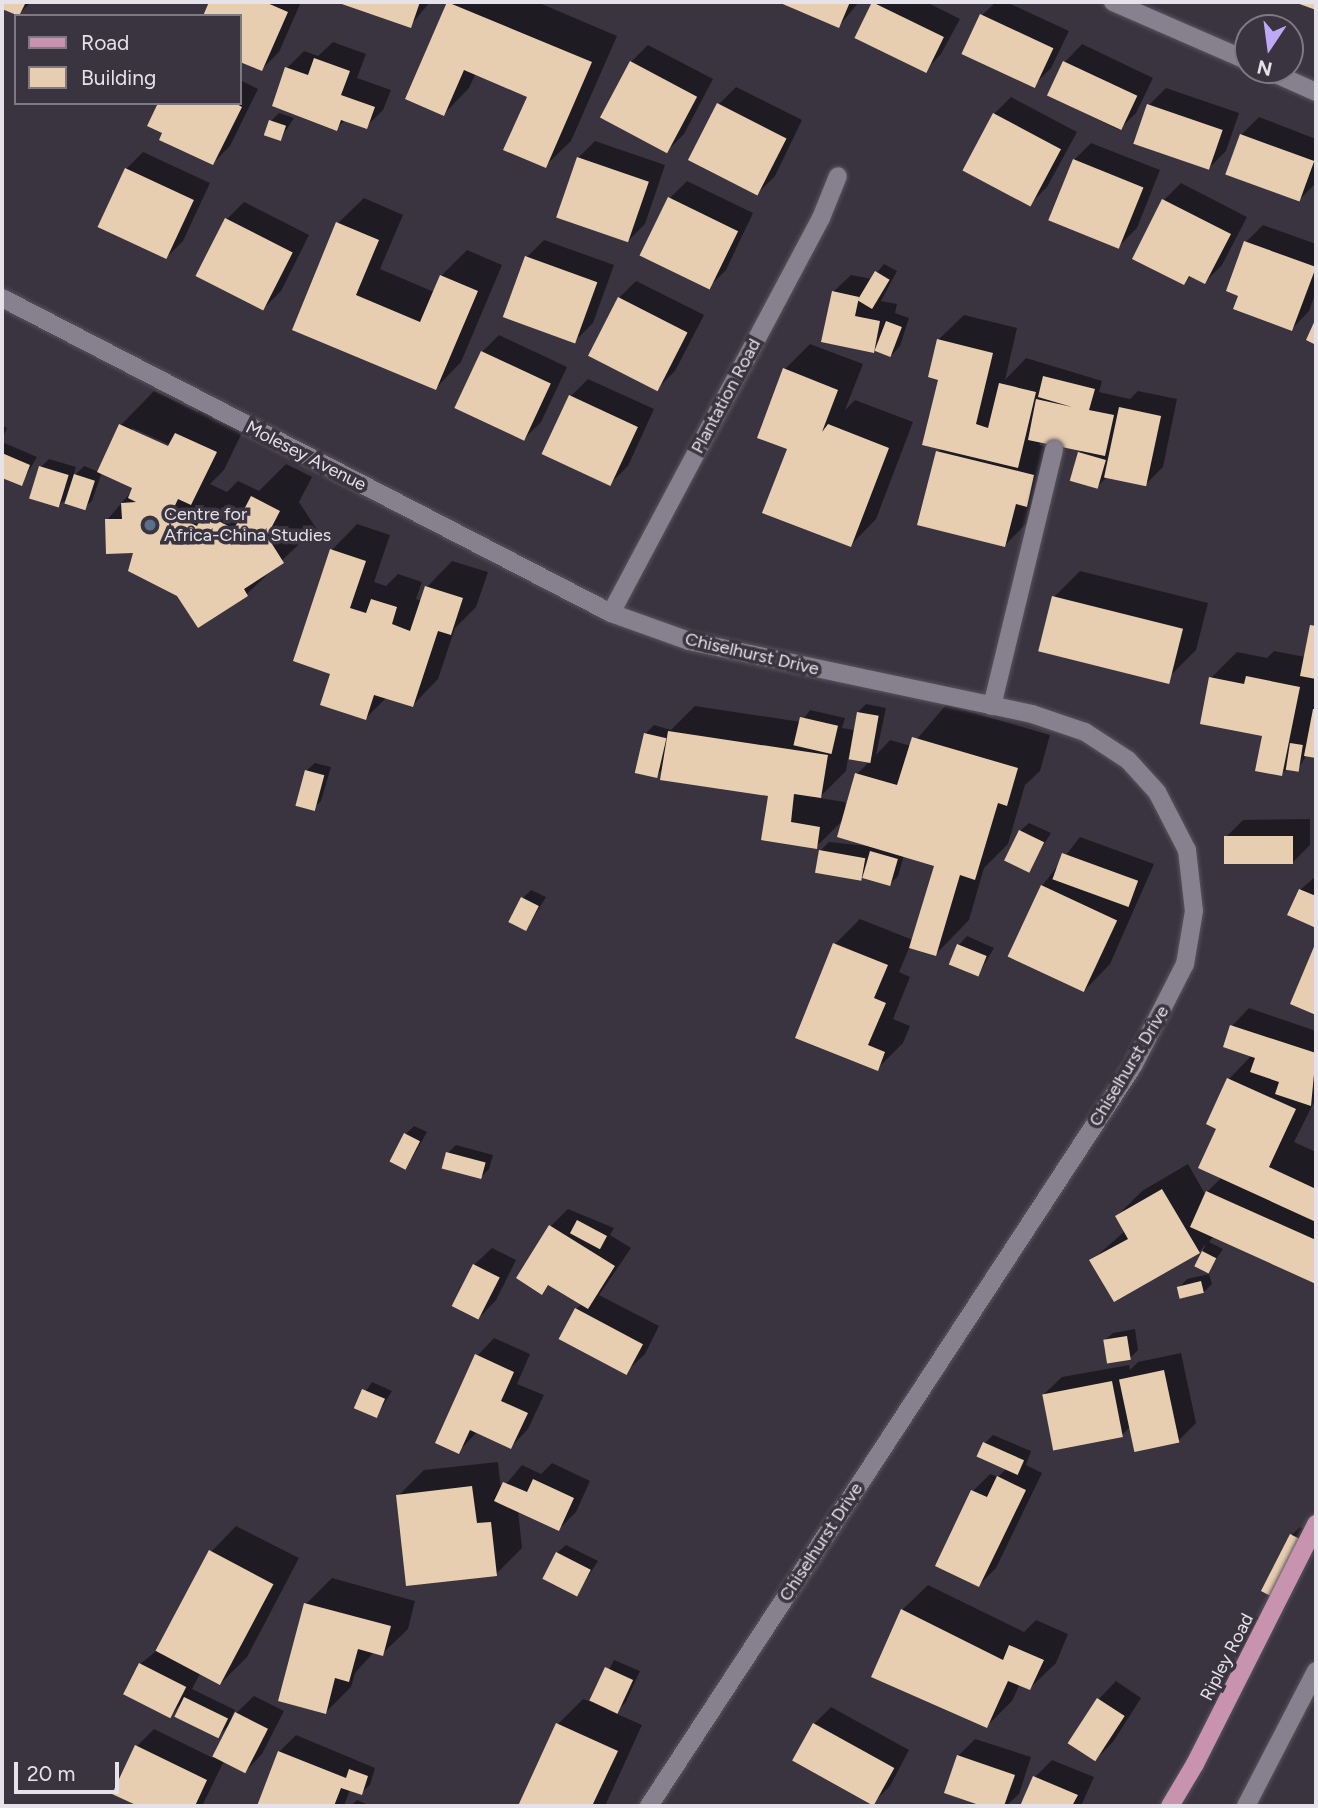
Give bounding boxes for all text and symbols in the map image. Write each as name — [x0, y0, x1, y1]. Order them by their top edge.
legend — [14, 14, 242, 105]
north arrow — [1234, 14, 1304, 84]
text: Road — [81, 30, 129, 55]
text: N — [1255, 55, 1274, 81]
text: Building — [81, 65, 156, 90]
street label: Plantation Road — [687, 335, 765, 457]
street label: Molesey Avenue — [242, 416, 370, 496]
place label: Centre for Africa-China Studies — [164, 504, 331, 546]
marker: Centre for Africa-China Studies — [142, 517, 158, 533]
street label: Chiselhurst Drive — [683, 628, 821, 680]
street label: Chiselhurst Drive — [1085, 1002, 1173, 1130]
street label: Chiselhurst Drive — [775, 1479, 867, 1605]
street label: Ripley Road — [1196, 1610, 1258, 1704]
scale bar — [18, 1748, 122, 1792]
text: 20 m — [27, 1761, 75, 1786]

